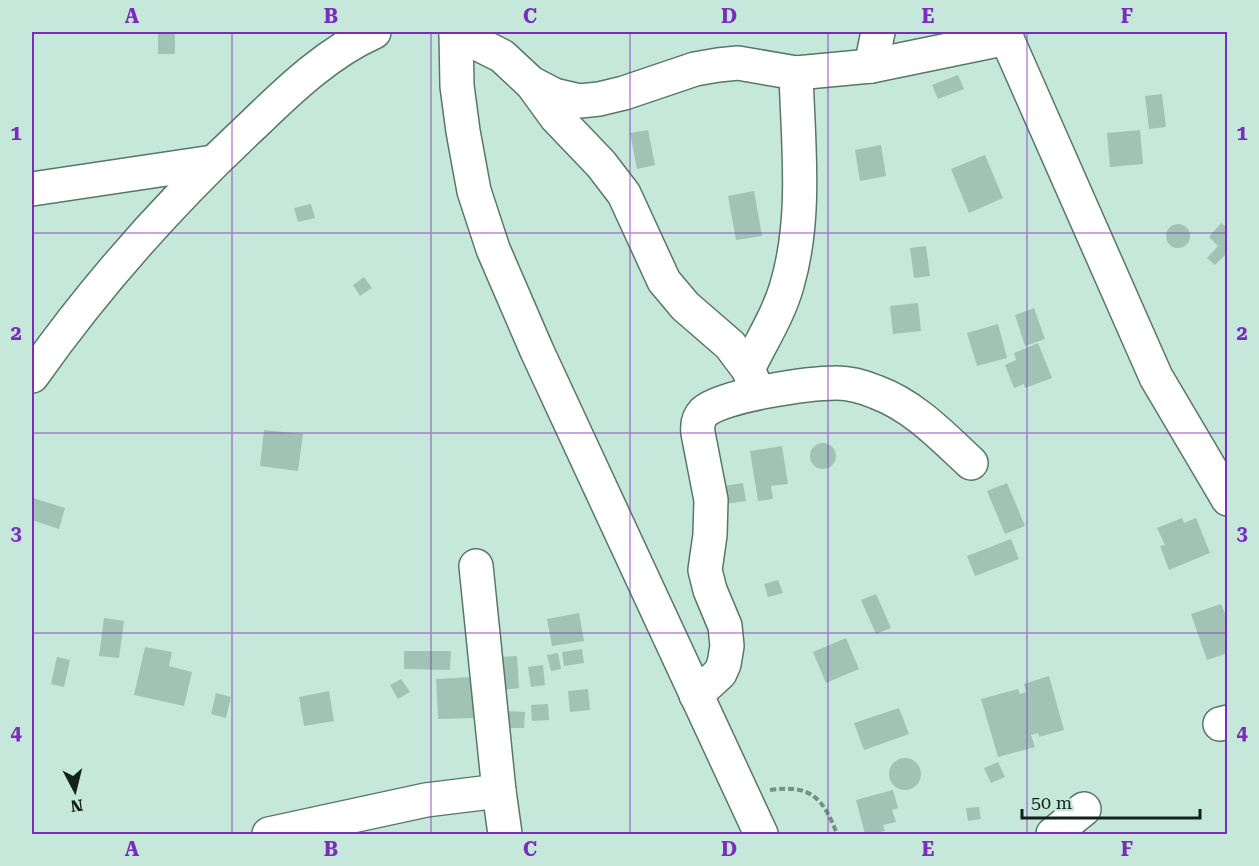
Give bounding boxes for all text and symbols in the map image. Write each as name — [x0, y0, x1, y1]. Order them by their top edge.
text: A — [125, 4, 140, 28]
text: B — [324, 4, 338, 28]
text: C — [523, 4, 537, 28]
text: D — [721, 4, 737, 28]
text: E — [922, 4, 935, 28]
text: F — [1121, 4, 1133, 28]
text: 1 — [10, 121, 22, 145]
text: 1 — [1236, 121, 1248, 145]
text: 2 — [10, 321, 22, 345]
text: 2 — [1236, 321, 1248, 345]
text: 3 — [10, 521, 22, 545]
text: 3 — [1236, 521, 1248, 545]
text: 4 — [10, 721, 22, 745]
text: 4 — [1236, 721, 1248, 745]
north arrow — [45, 761, 105, 821]
scale bar — [1022, 782, 1200, 820]
text: 50 m — [1031, 792, 1072, 813]
text: N — [69, 795, 84, 816]
text: A — [125, 837, 140, 861]
text: B — [324, 837, 338, 861]
text: C — [523, 837, 537, 861]
text: D — [721, 837, 737, 861]
text: E — [922, 837, 935, 861]
text: F — [1121, 837, 1133, 861]

